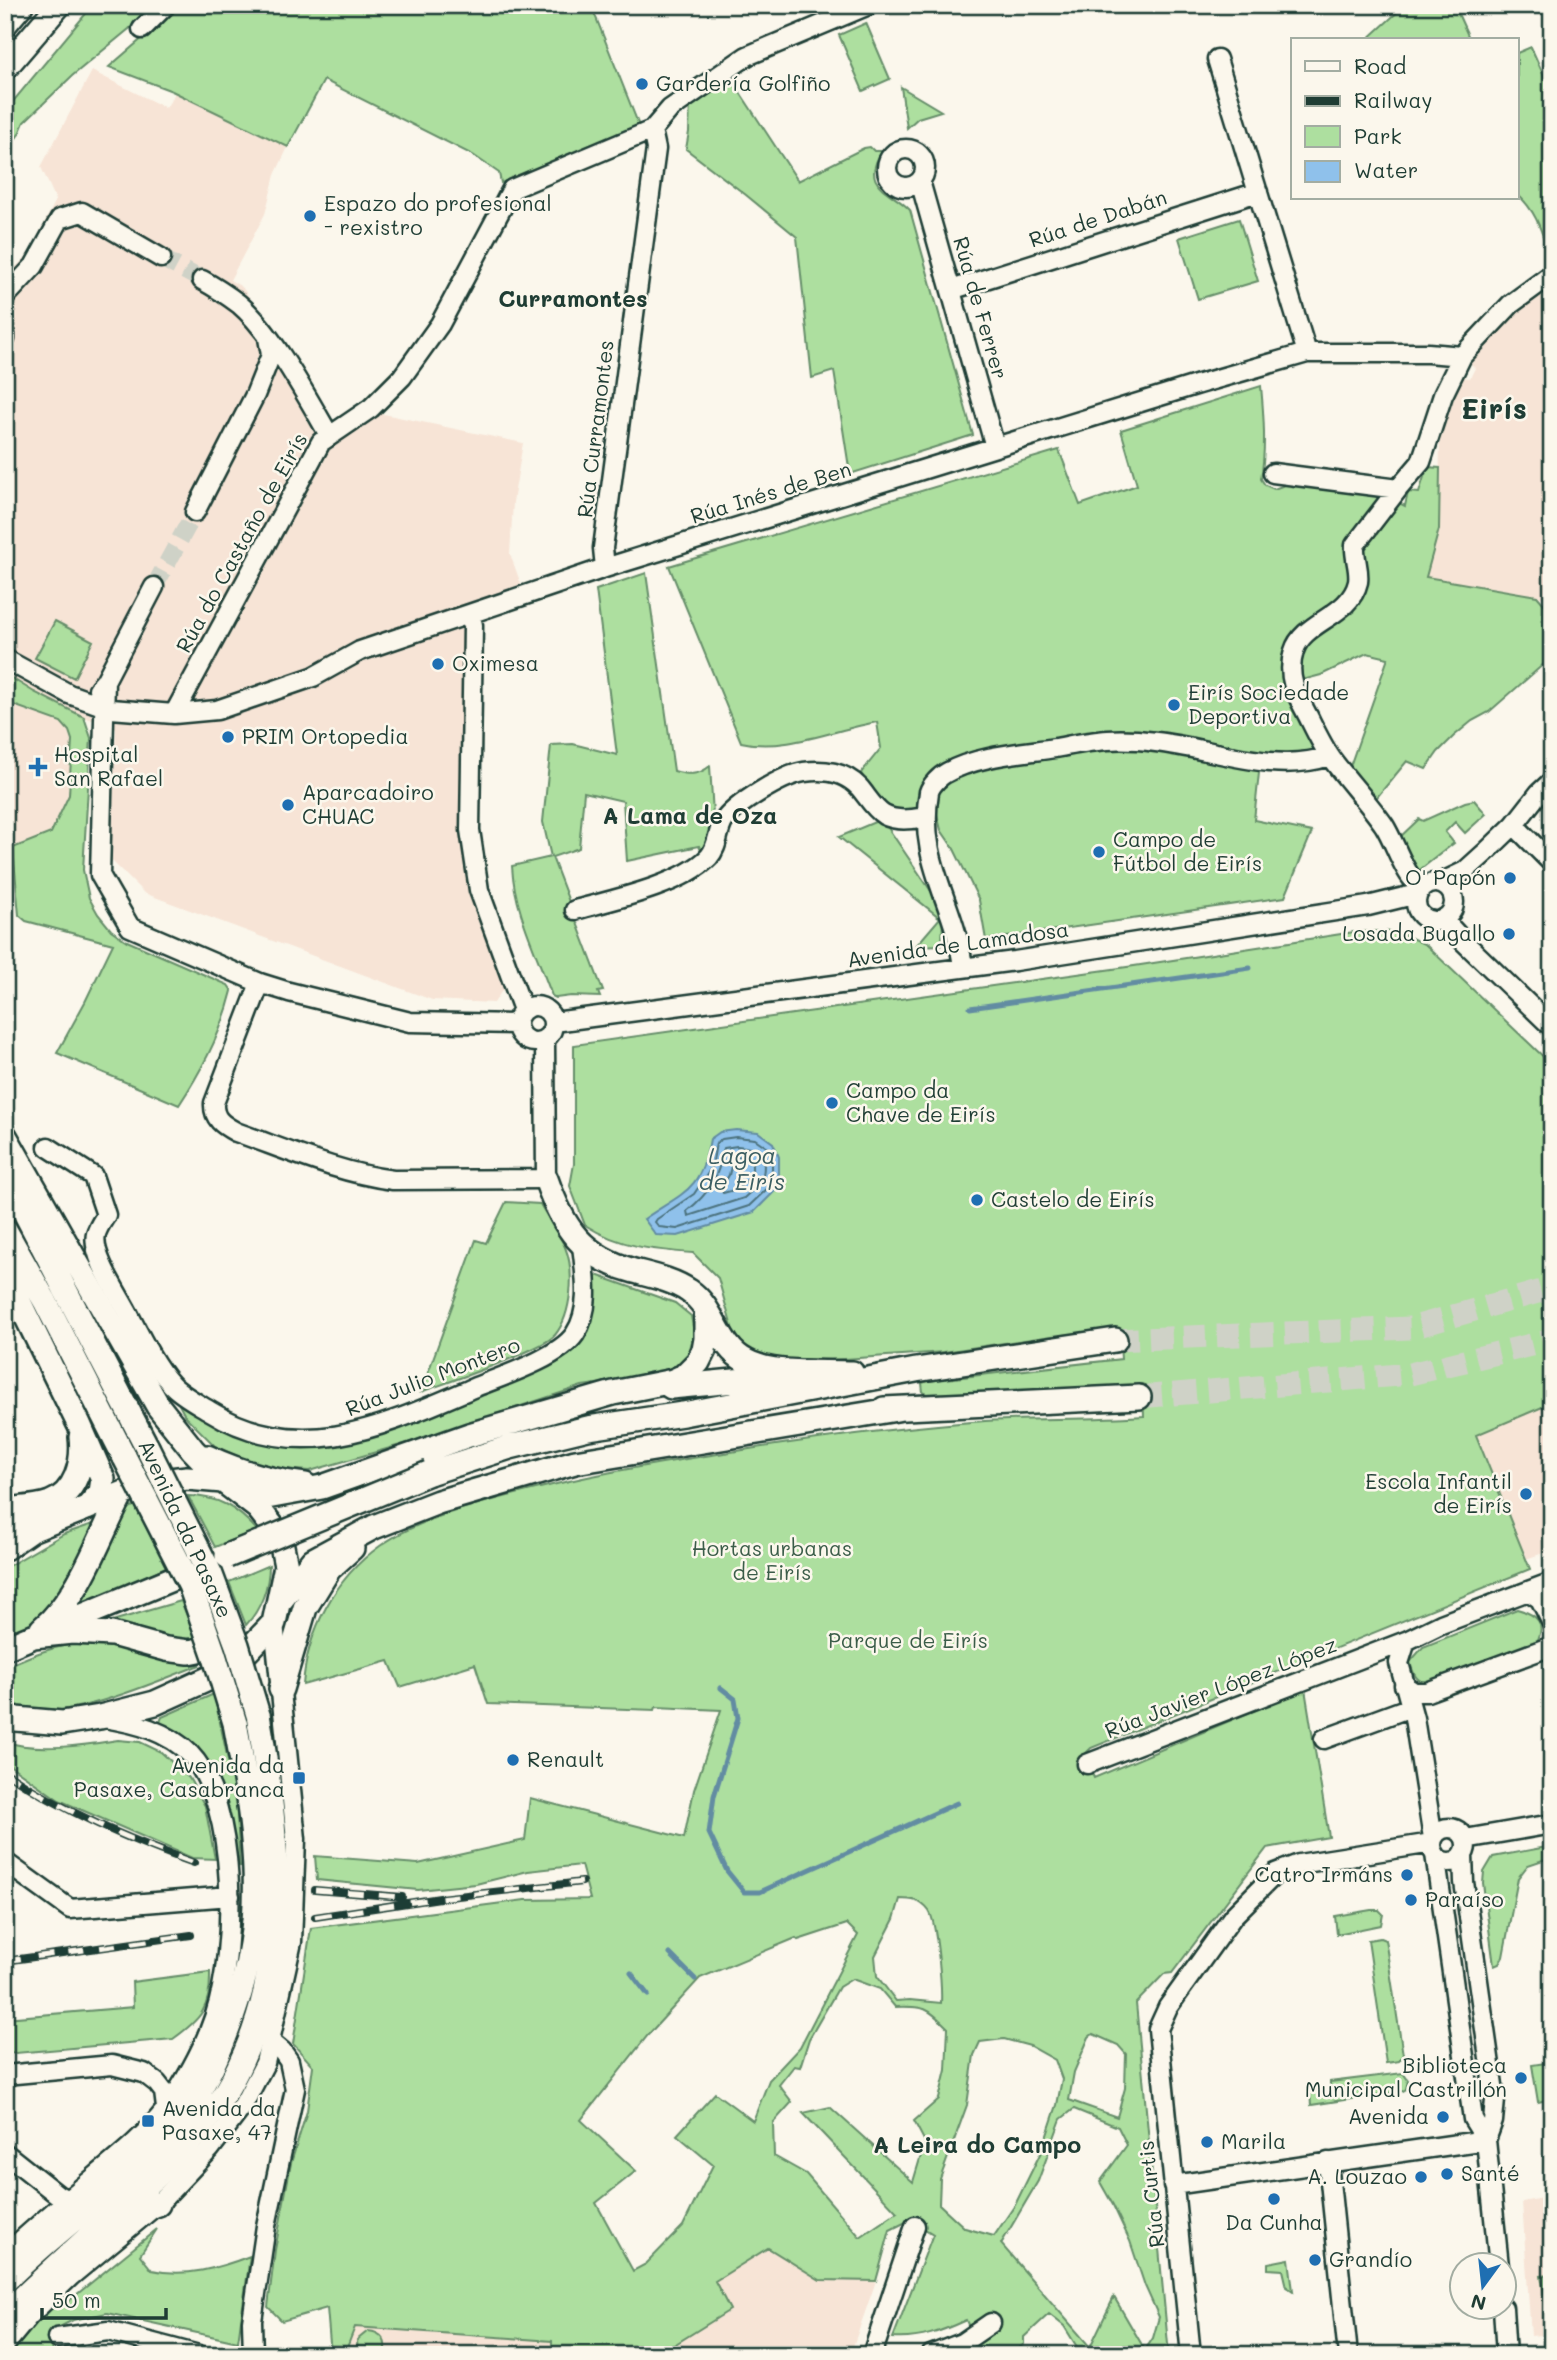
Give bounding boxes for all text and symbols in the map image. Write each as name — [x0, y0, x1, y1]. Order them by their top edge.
legend — [1291, 38, 1518, 200]
text: Road — [1354, 52, 1406, 79]
place label: Gardería Golfiño — [656, 69, 830, 96]
marker: Gardería Golfiño — [634, 76, 650, 92]
text: Railway — [1354, 86, 1433, 113]
text: Park — [1354, 122, 1402, 149]
text: Water — [1354, 156, 1418, 183]
street label: Rúa de Dabán — [1025, 183, 1170, 253]
place label: Espazo do profesional - rexistro — [324, 189, 552, 240]
marker: Espazo do profesional - rexistro — [302, 208, 318, 224]
street label: Rúa de Ferrer — [948, 233, 1015, 382]
district label: Curramontes — [498, 283, 648, 313]
street label: Rúa Curramontes — [570, 339, 619, 519]
district label: Eirís — [1461, 390, 1527, 426]
street label: Rúa do Castaño de Eirís — [169, 428, 312, 657]
street label: Rúa Inés de Ben — [687, 454, 854, 529]
place label: Oximesa — [452, 649, 539, 676]
marker: Oximesa — [430, 656, 446, 672]
place label: Eirís Sociedade Deportiva — [1188, 678, 1349, 729]
marker: Eirís Sociedade Deportiva — [1166, 697, 1182, 713]
place label: PRIM Ortopedia — [242, 722, 409, 749]
marker: PRIM Ortopedia — [220, 729, 236, 745]
place label: Hospital San Rafael — [54, 740, 163, 791]
marker: Hospital San Rafael — [28, 757, 48, 777]
place label: Aparcadoiro CHUAC — [302, 778, 434, 829]
marker: Aparcadoiro CHUAC — [280, 797, 296, 813]
district label: A Lama de Oza — [603, 800, 777, 830]
place label: Campo de Fútbol de Eirís — [1113, 825, 1262, 876]
marker: Campo de Fútbol de Eirís — [1091, 844, 1107, 860]
place label: O' Papón — [1405, 863, 1496, 890]
marker: O' Papón — [1502, 870, 1518, 886]
street label: Avenida de Lamadosa — [845, 915, 1070, 972]
place label: Losada Bugallo — [1342, 919, 1495, 946]
marker: Losada Bugallo — [1501, 926, 1517, 942]
place label: Campo da Chave de Eirís — [846, 1076, 996, 1127]
marker: Campo da Chave de Eirís — [824, 1095, 840, 1111]
water label: Lagoa de Eirís — [699, 1140, 785, 1196]
place label: Castelo de Eirís — [991, 1185, 1155, 1212]
marker: Castelo de Eirís — [969, 1192, 985, 1208]
street label: Rúa Julio Montero — [341, 1330, 524, 1421]
street label: Avenida da Pasaxe — [133, 1435, 240, 1622]
place label: Escola Infantil de Eirís — [1365, 1467, 1512, 1518]
marker: Escola Infantil de Eirís — [1518, 1486, 1534, 1502]
park label: Hortas urbanas de Eirís — [692, 1534, 852, 1585]
park label: Parque de Eirís — [828, 1626, 988, 1653]
street label: Rúa Javier López López — [1101, 1630, 1340, 1743]
place label: Renault — [527, 1745, 604, 1772]
place label: Avenida da Pasaxe, Casabranca — [74, 1751, 285, 1802]
marker: Renault — [505, 1752, 521, 1768]
marker: Avenida da Pasaxe, Casabranca — [291, 1770, 307, 1786]
place label: Catro Irmáns — [1255, 1860, 1393, 1887]
marker: Catro Irmáns — [1399, 1867, 1415, 1883]
place label: Paraíso — [1425, 1885, 1504, 1912]
marker: Paraíso — [1403, 1892, 1419, 1908]
place label: Biblioteca Municipal Castrillón — [1305, 2051, 1507, 2102]
marker: Biblioteca Municipal Castrillón — [1513, 2070, 1529, 2086]
place label: Avenida da Pasaxe, 47 — [162, 2094, 276, 2145]
place label: Avenida — [1348, 2102, 1429, 2129]
marker: Avenida — [1435, 2109, 1451, 2125]
marker: Avenida da Pasaxe, 47 — [140, 2113, 156, 2129]
place label: Marila — [1221, 2127, 1286, 2154]
district label: A Leira do Campo — [873, 2129, 1081, 2159]
marker: Marila — [1199, 2134, 1215, 2150]
street label: Rúa Curtis — [1131, 2139, 1170, 2249]
place label: Santé — [1461, 2159, 1520, 2186]
place label: A. Louzao — [1307, 2162, 1407, 2189]
marker: Santé — [1439, 2166, 1455, 2182]
marker: A. Louzao — [1413, 2169, 1429, 2185]
marker: Da Cunha — [1266, 2191, 1282, 2207]
place label: Da Cunha — [1225, 2208, 1323, 2235]
place label: Grandío — [1329, 2245, 1412, 2272]
marker: Grandío — [1307, 2252, 1323, 2268]
north arrow — [1448, 2252, 1518, 2322]
scale bar — [42, 2276, 166, 2320]
text: 50 m — [52, 2286, 101, 2313]
text: N — [1468, 2289, 1489, 2317]

